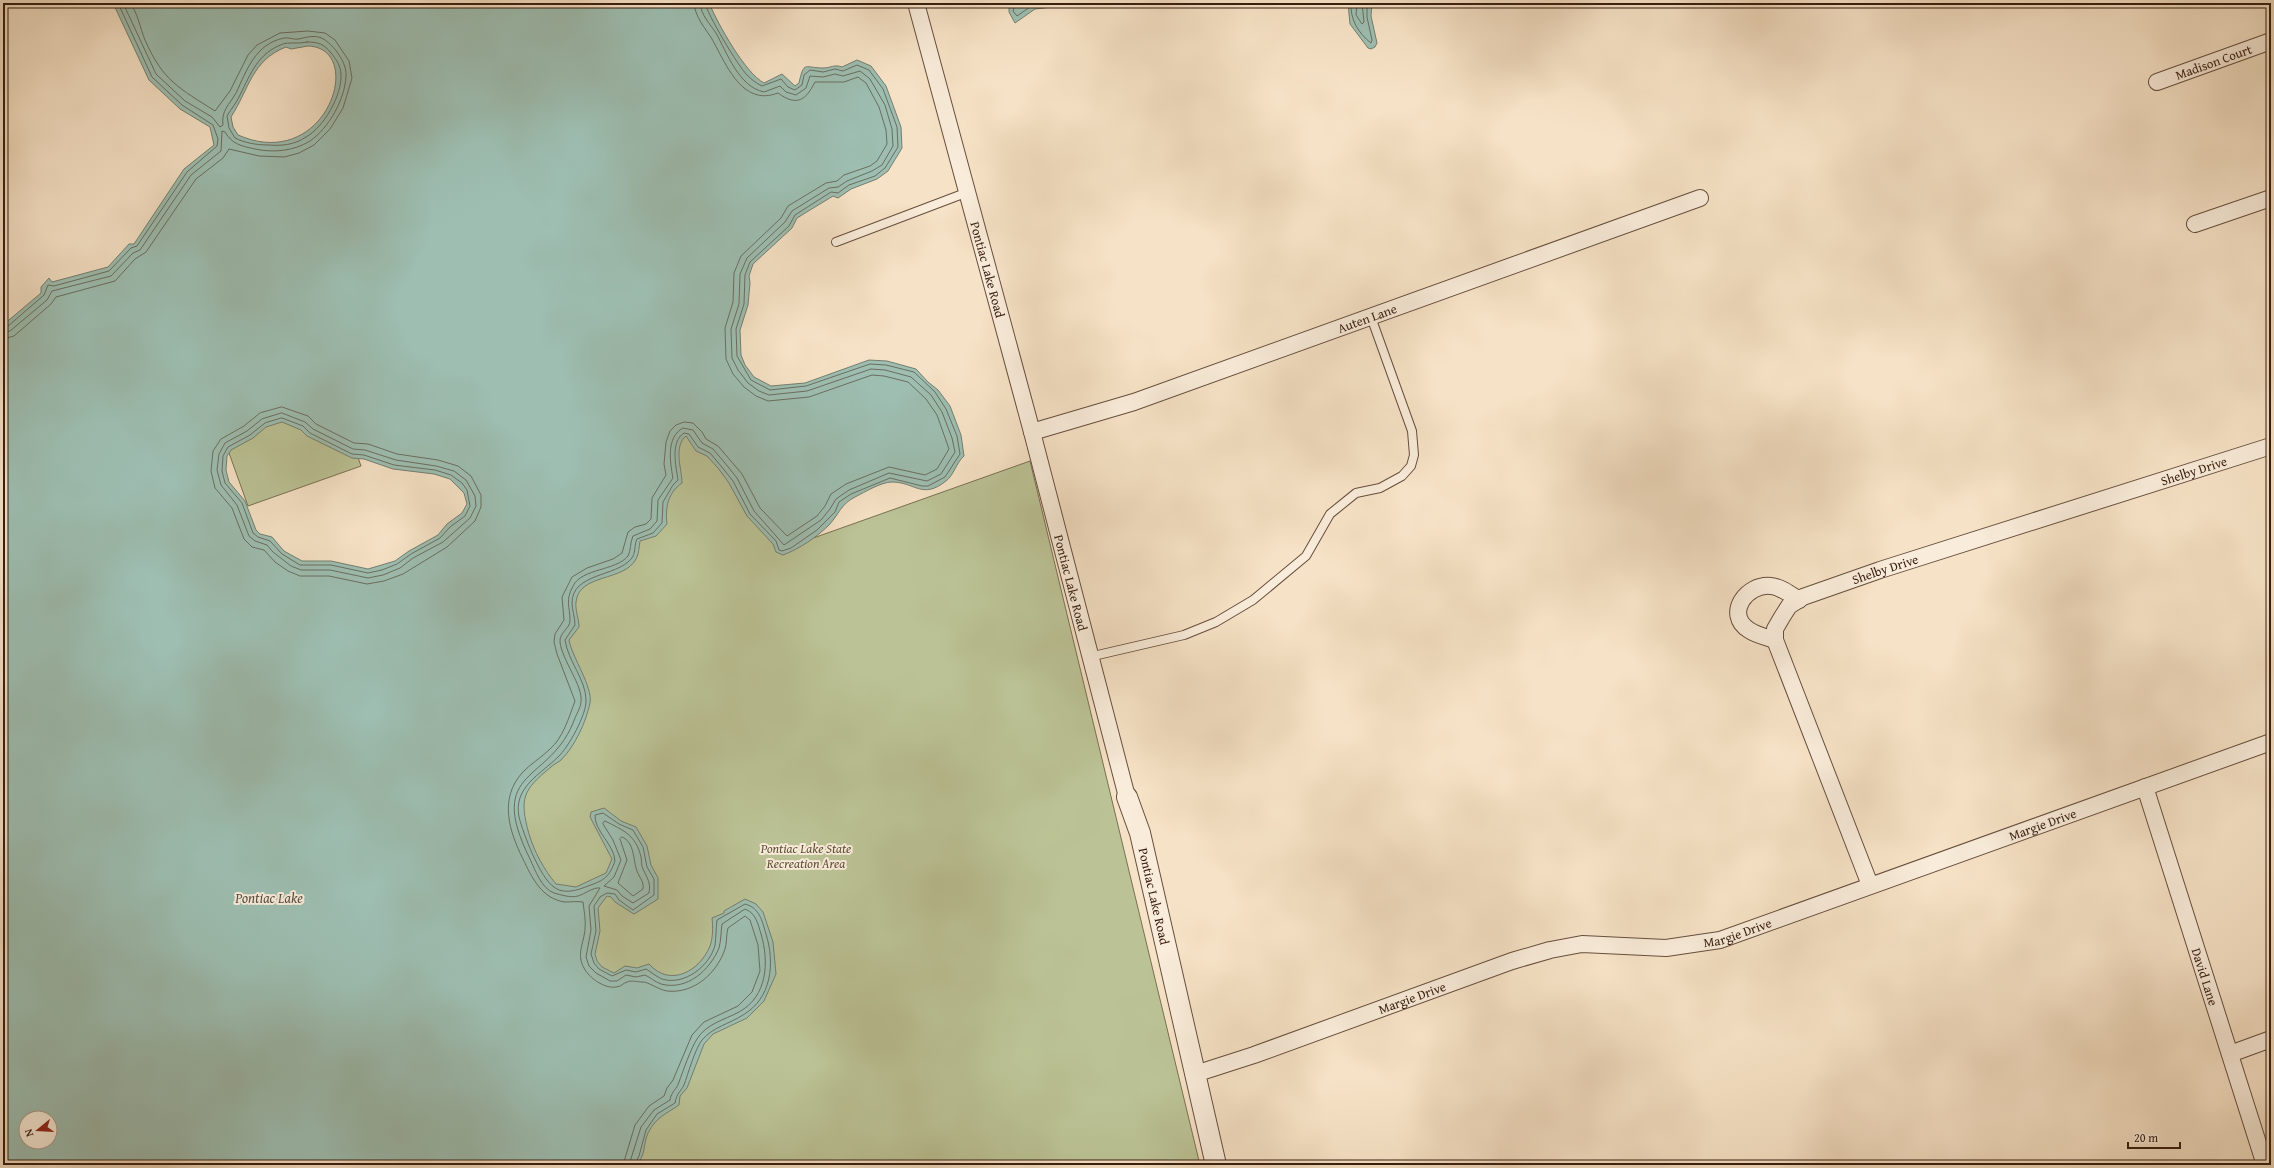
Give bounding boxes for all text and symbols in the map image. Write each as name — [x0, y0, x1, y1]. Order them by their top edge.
street label: Madison Court — [2173, 40, 2255, 85]
street label: Pontiac Lake Road — [965, 219, 1010, 320]
street label: Auten Lane — [1335, 299, 1399, 338]
street label: Shelby Drive — [2158, 452, 2229, 490]
street label: Pontiac Lake Road — [1049, 532, 1092, 633]
street label: Shelby Drive — [1849, 550, 1921, 589]
street label: Margie Drive — [2006, 804, 2079, 845]
park label: Pontiac Lake State Recreation Area — [760, 839, 851, 873]
street label: Pontiac Lake Road — [1134, 846, 1174, 947]
water label: Pontiac Lake — [234, 888, 303, 908]
street label: Margie Drive — [1702, 913, 1774, 952]
street label: David Lane — [2187, 945, 2223, 1008]
street label: Margie Drive — [1376, 977, 1448, 1019]
north arrow — [18, 1110, 58, 1150]
scale bar — [2128, 1124, 2180, 1150]
text: N — [20, 1127, 37, 1139]
text: 20 m — [2134, 1129, 2158, 1146]

